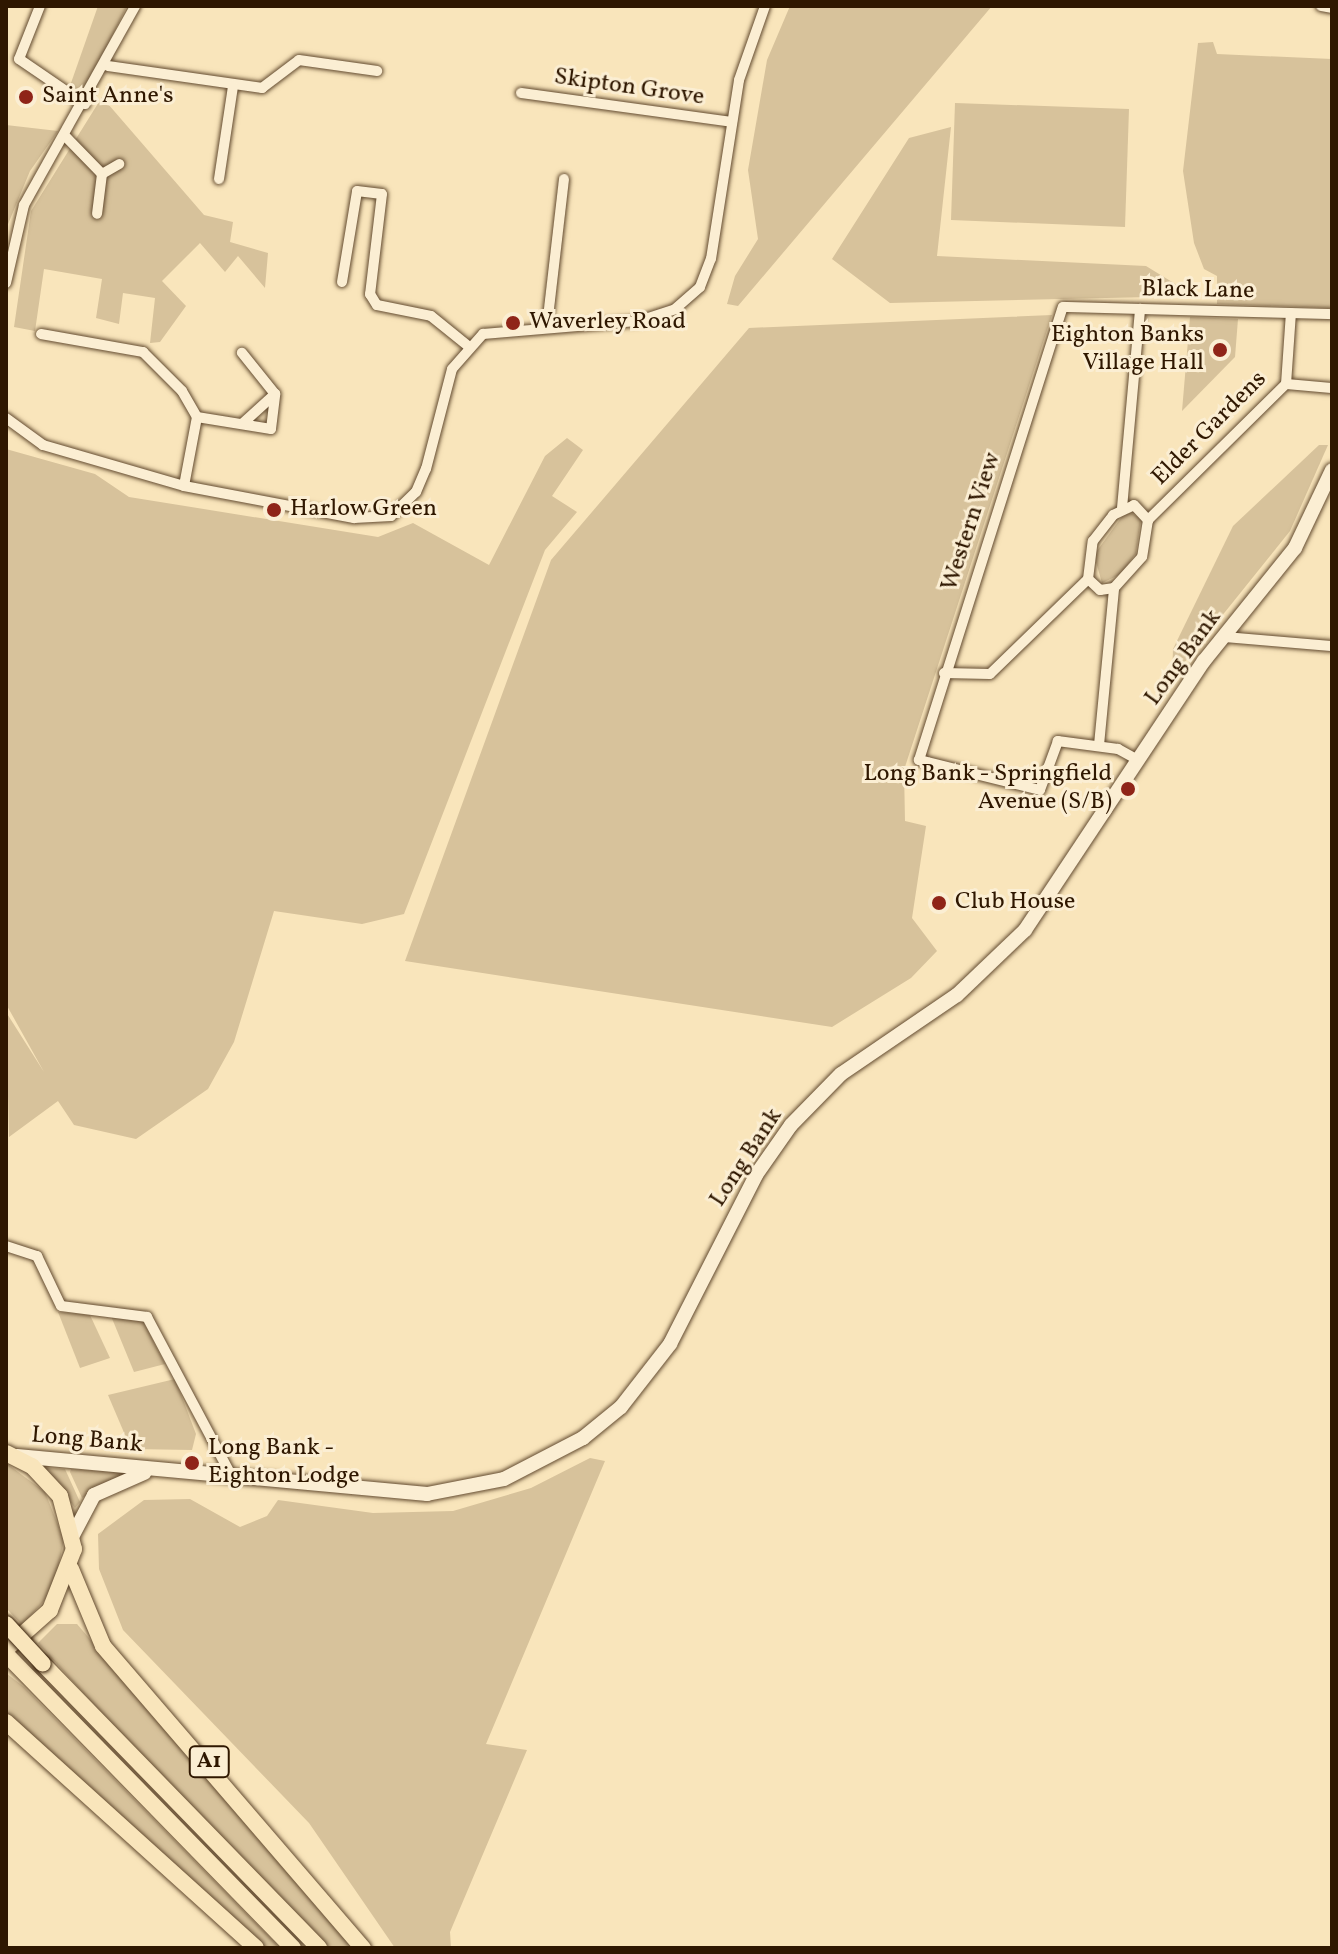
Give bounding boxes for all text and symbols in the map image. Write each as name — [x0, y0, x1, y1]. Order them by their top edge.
street label: Skipton Grove — [552, 63, 706, 113]
place label: Saint Anne's — [42, 83, 173, 111]
marker: Saint Anne's — [17, 88, 35, 106]
street label: Black Lane — [1141, 276, 1255, 306]
place label: Waverley Road — [529, 309, 687, 337]
marker: Waverley Road — [504, 314, 522, 332]
place label: Eighton Banks Village Hall — [1051, 322, 1204, 378]
marker: Eighton Banks Village Hall — [1211, 341, 1229, 359]
street label: Elder Gardens — [1147, 366, 1273, 492]
street label: Western View — [936, 449, 1008, 595]
place label: Harlow Green — [290, 496, 438, 524]
marker: Harlow Green — [265, 501, 283, 519]
street label: Long Bank — [1139, 604, 1229, 712]
place label: Long Bank - Springfield Avenue (S/B) — [862, 761, 1112, 817]
marker: Long Bank - Springfield Avenue (S/B) — [1119, 780, 1137, 798]
place label: Club House — [955, 889, 1075, 917]
marker: Club House — [930, 894, 948, 912]
street label: Long Bank — [704, 1103, 790, 1213]
street label: Long Bank — [30, 1422, 144, 1460]
place label: Long Bank - Eighton Lodge — [208, 1435, 360, 1491]
marker: Long Bank - Eighton Lodge — [183, 1454, 201, 1472]
road number: A1 — [187, 1744, 231, 1780]

